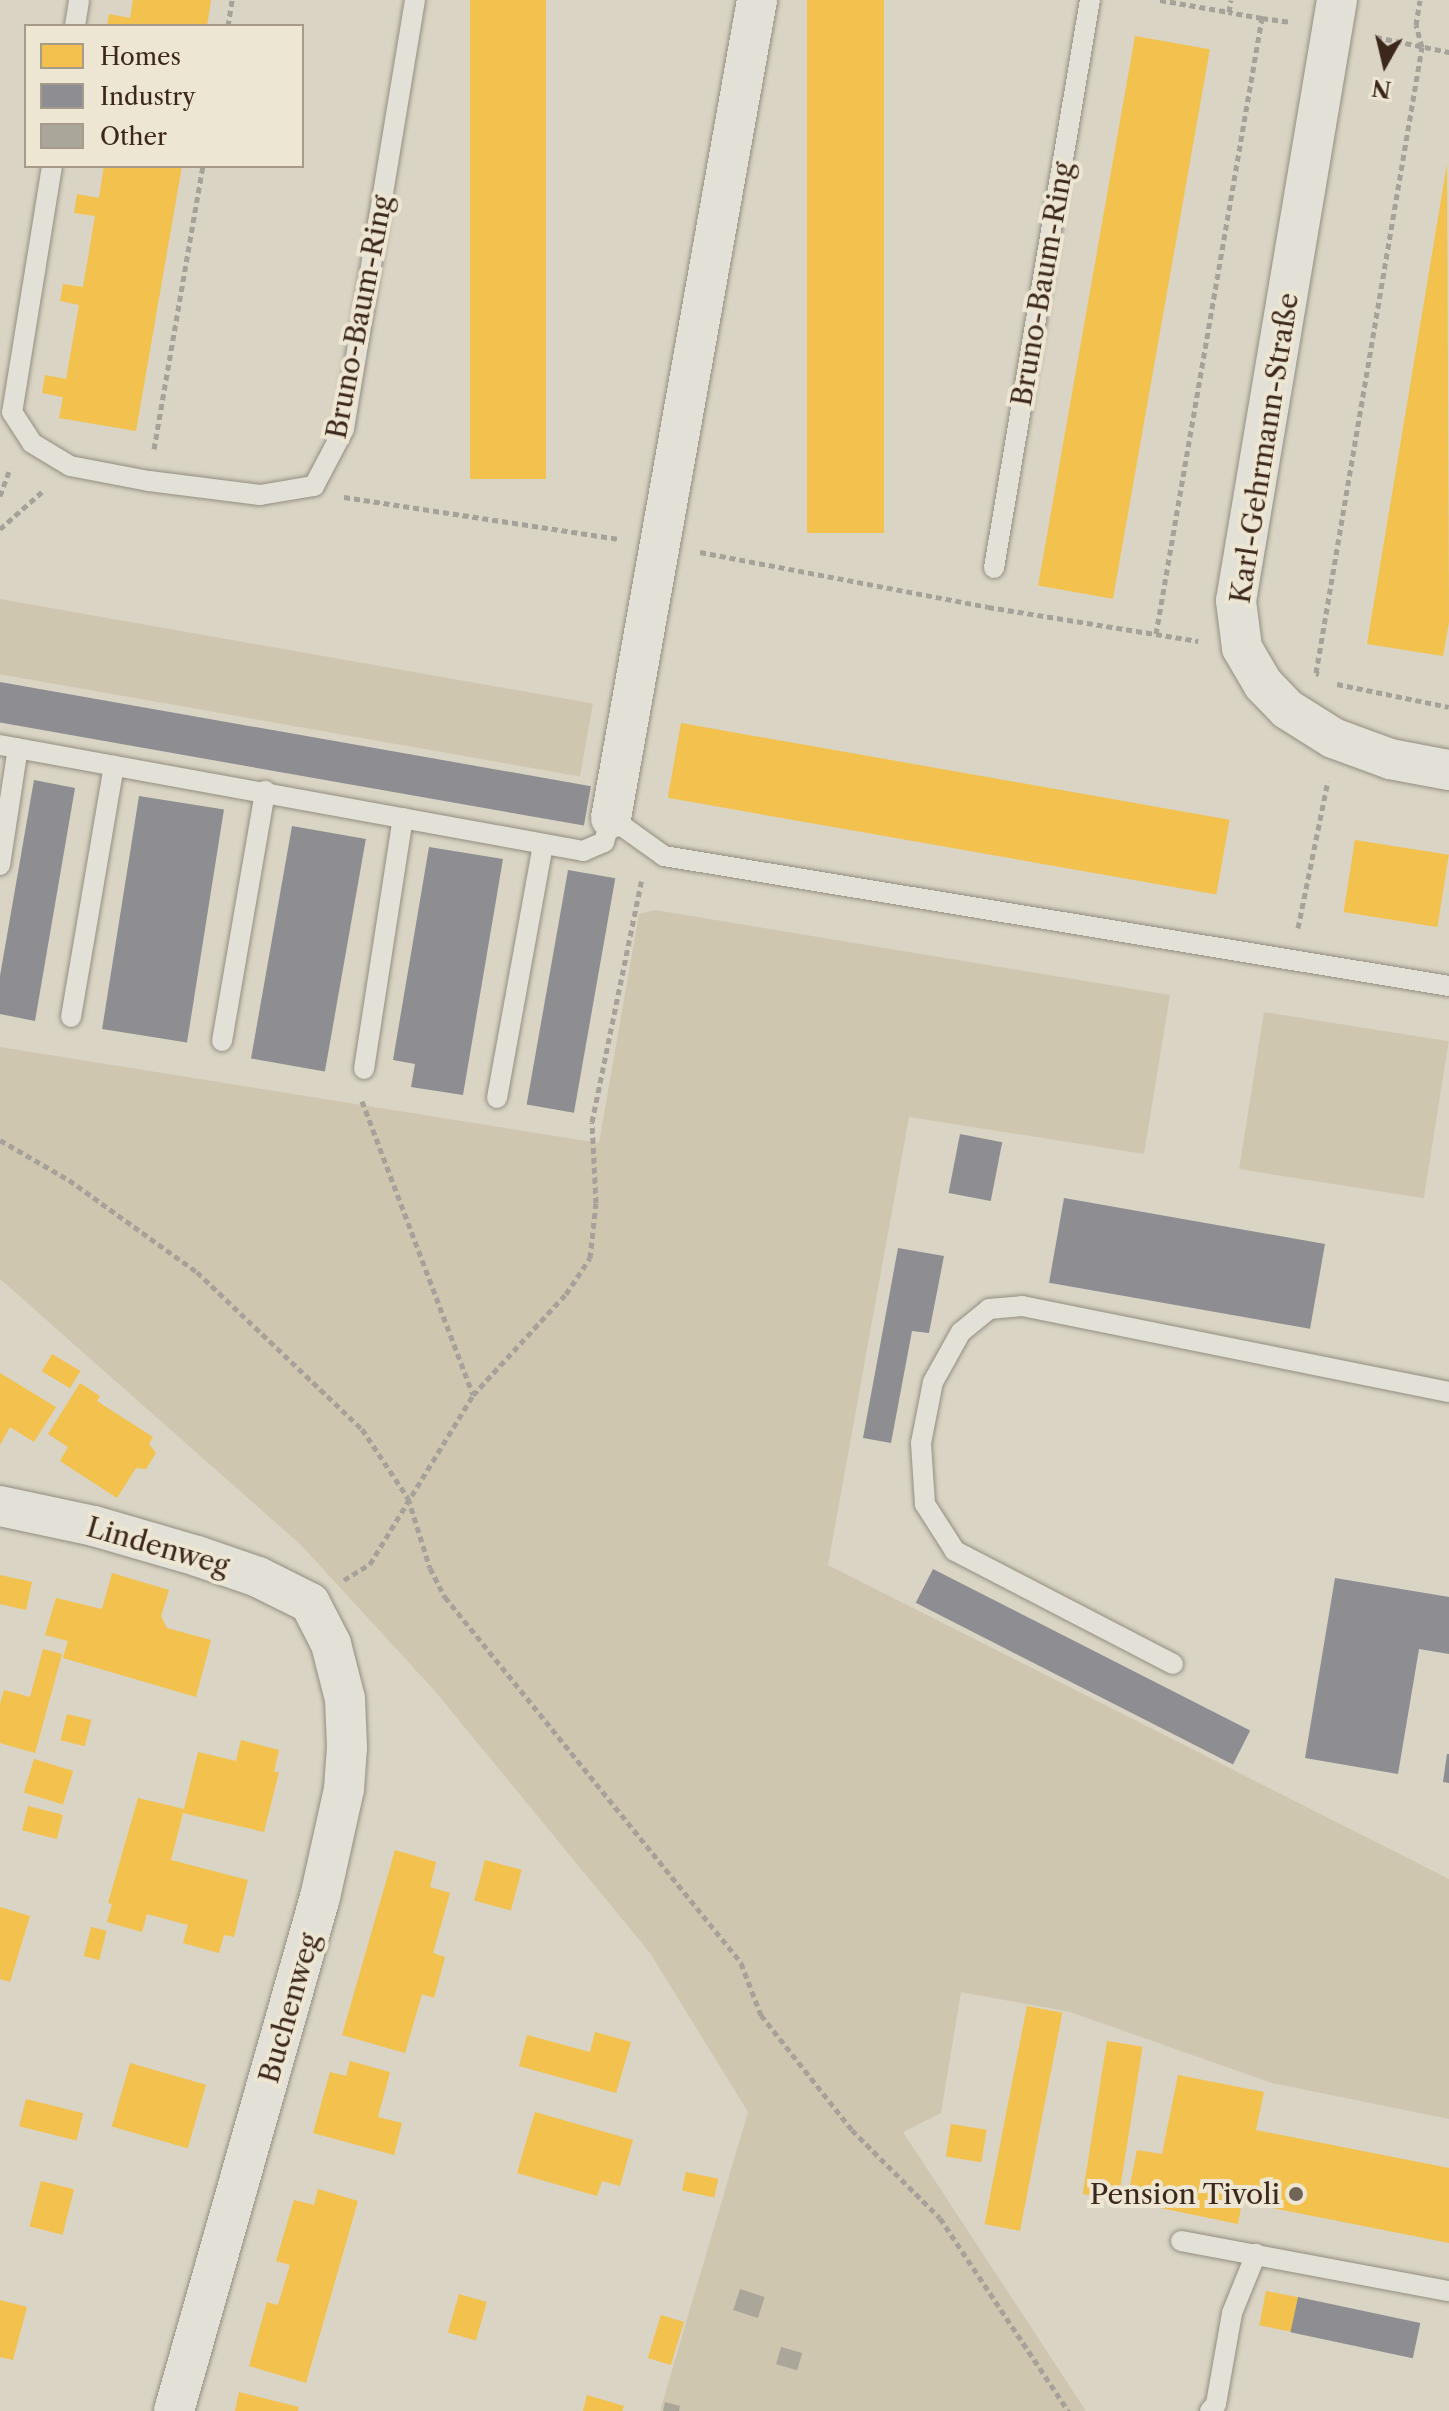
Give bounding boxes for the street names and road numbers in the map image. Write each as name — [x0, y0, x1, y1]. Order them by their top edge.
street label: Bruno-Baum-Ring — [1004, 159, 1080, 409]
street label: Bruno-Baum-Ring — [319, 192, 399, 442]
street label: Karl-Gehrmann-Straße — [1223, 290, 1305, 606]
street label: Lindenweg — [83, 1510, 233, 1582]
street label: Buchenweg — [252, 1929, 326, 2087]

